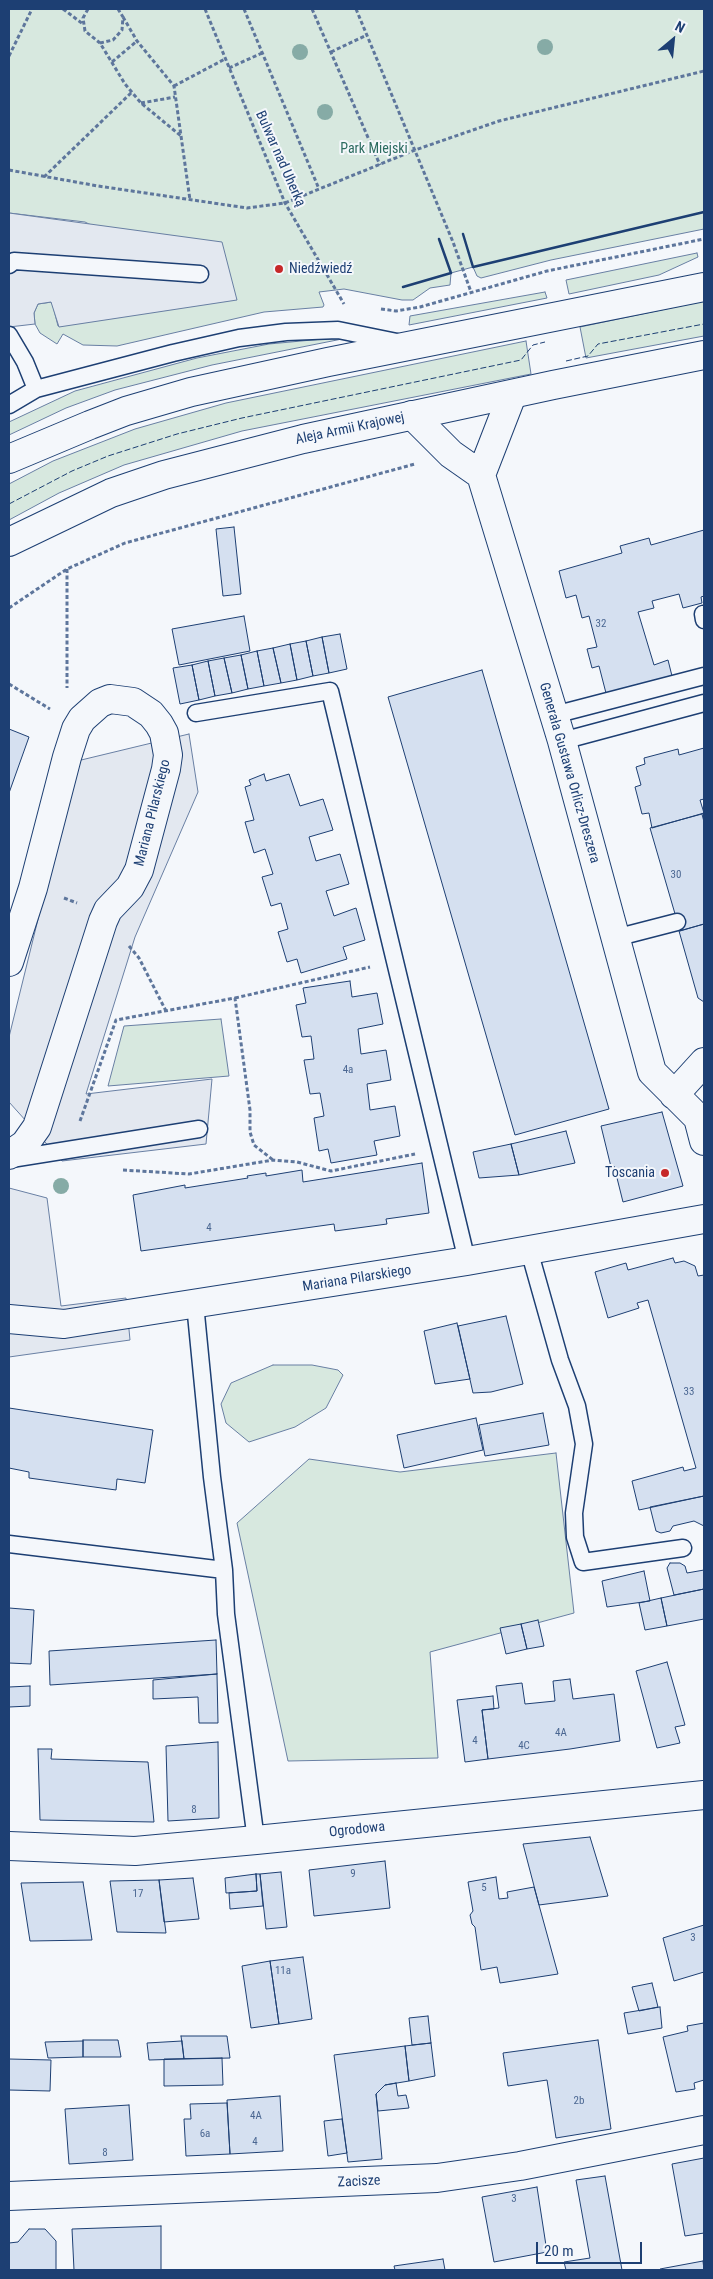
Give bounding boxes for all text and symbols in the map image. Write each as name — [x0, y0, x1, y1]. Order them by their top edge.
north arrow — [648, 15, 698, 65]
text: N — [672, 18, 688, 36]
street label: Bulwar nad Uherką — [251, 109, 309, 209]
park label: Park Miejski — [340, 141, 408, 157]
place label: Niedźwiedź — [289, 261, 353, 277]
marker: Niedźwiedź — [273, 263, 285, 275]
street label: Aleja Armii Krajowej — [294, 409, 406, 449]
house number: 32 — [596, 617, 606, 631]
street label: Generała Gustawa Orlicz-Dreszera — [535, 681, 603, 865]
street label: Mariana Pilarskiego — [132, 758, 174, 868]
house number: 30 — [671, 868, 681, 882]
house number: 4a — [343, 1063, 353, 1077]
place label: Toscania — [605, 1165, 655, 1181]
marker: Toscania — [659, 1167, 671, 1179]
house number: 4 — [206, 1221, 212, 1235]
street label: Mariana Pilarskiego — [301, 1262, 413, 1296]
house number: 33 — [684, 1385, 694, 1399]
house number: 4A — [555, 1726, 567, 1740]
house number: 4 — [472, 1734, 478, 1748]
house number: 4C — [518, 1739, 530, 1753]
house number: 8 — [191, 1803, 197, 1817]
street label: Ogrodowa — [328, 1819, 386, 1841]
house number: 9 — [350, 1867, 356, 1881]
house number: 5 — [481, 1881, 487, 1895]
house number: 17 — [133, 1887, 143, 1901]
house number: 3 — [690, 1931, 696, 1945]
house number: 11a — [275, 1964, 291, 1978]
house number: 2b — [574, 2094, 584, 2108]
house number: 4A — [250, 2109, 262, 2123]
house number: 6a — [200, 2127, 210, 2141]
house number: 4 — [252, 2135, 258, 2149]
house number: 8 — [102, 2146, 108, 2160]
street label: Zacisze — [337, 2172, 381, 2192]
house number: 3 — [511, 2192, 517, 2206]
scale bar — [538, 2232, 644, 2264]
text: 20 m — [544, 2242, 574, 2260]

